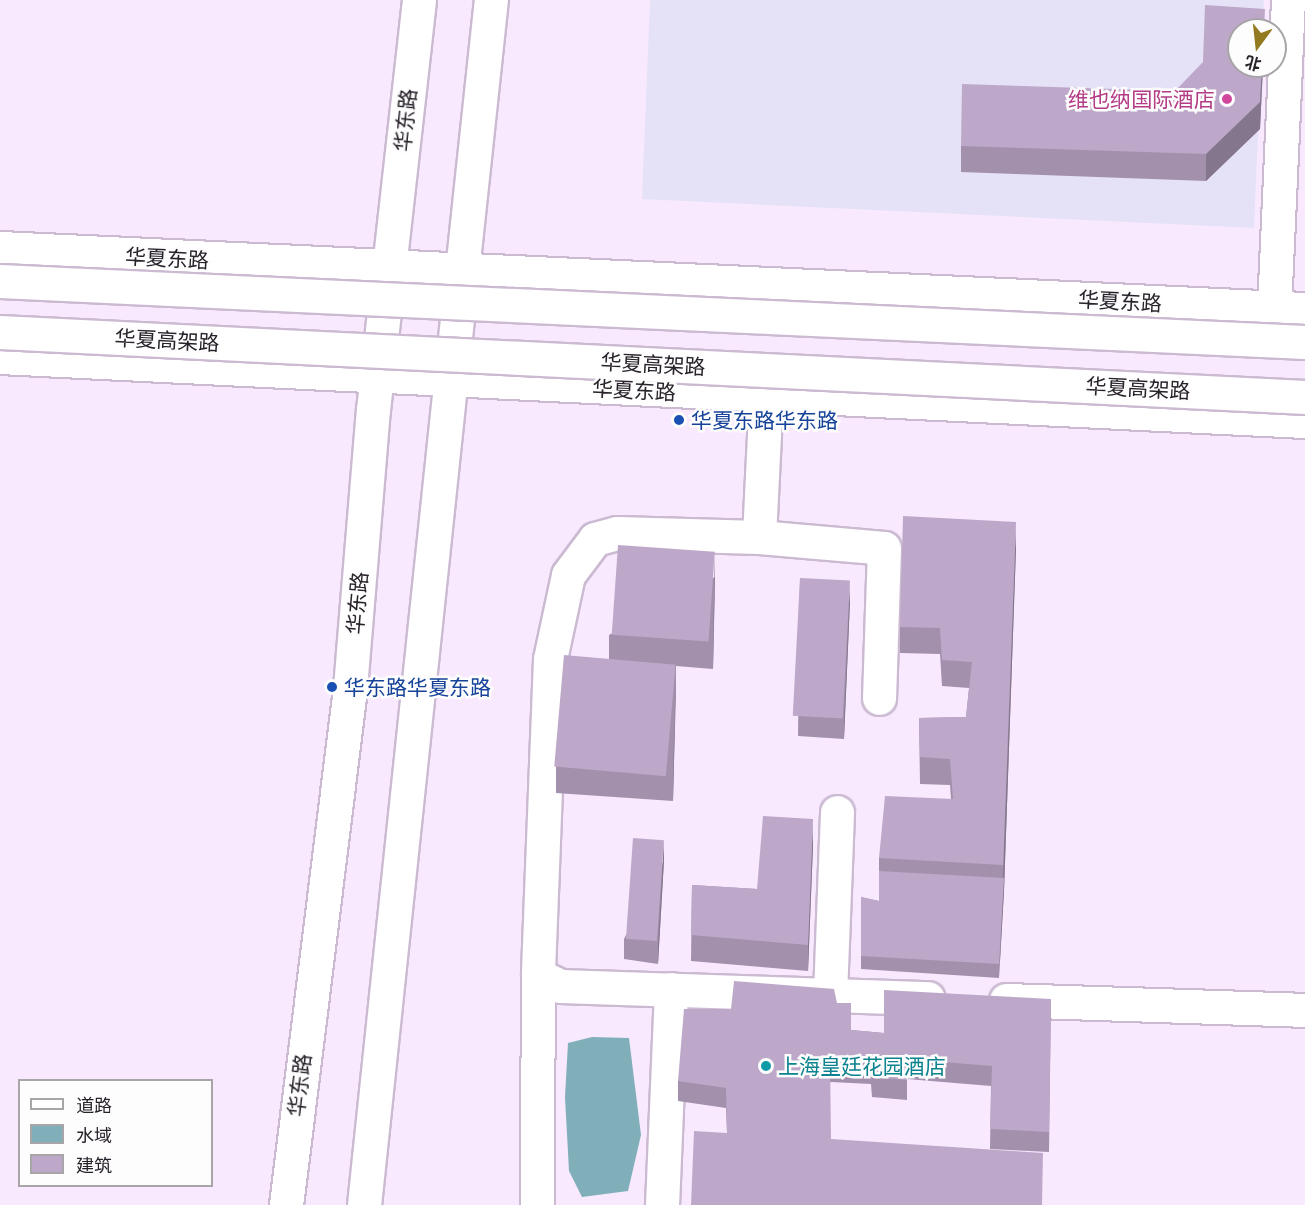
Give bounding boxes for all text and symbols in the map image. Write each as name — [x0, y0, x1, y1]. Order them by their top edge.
north arrow — [1227, 18, 1287, 78]
text: 北 — [1242, 51, 1263, 76]
place label: 维也纳国际酒店 — [1068, 86, 1215, 112]
street label: 华东路 — [389, 87, 421, 153]
marker: 维也纳国际酒店 — [1220, 92, 1234, 106]
street label: 华夏东路 — [124, 243, 210, 273]
street label: 华夏东路 — [1077, 286, 1163, 316]
street label: 华夏高架路 — [114, 325, 220, 355]
street label: 华夏高架路 — [600, 349, 706, 379]
street label: 华夏高架路 — [1085, 373, 1191, 403]
street label: 华夏东路 — [591, 375, 677, 405]
place label: 华夏东路华东路 — [691, 407, 838, 433]
marker: 华夏东路华东路 — [672, 413, 686, 427]
street label: 华东路 — [342, 571, 372, 635]
place label: 华东路华夏东路 — [344, 674, 491, 700]
marker: 华东路华夏东路 — [325, 680, 339, 694]
street label: 华东路 — [283, 1052, 315, 1118]
place label: 上海皇廷花园酒店 — [778, 1053, 946, 1079]
marker: 上海皇廷花园酒店 — [759, 1059, 773, 1073]
legend — [18, 1079, 213, 1187]
text: 道路 — [76, 1093, 112, 1117]
text: 水域 — [76, 1123, 112, 1147]
text: 建筑 — [76, 1153, 112, 1177]

